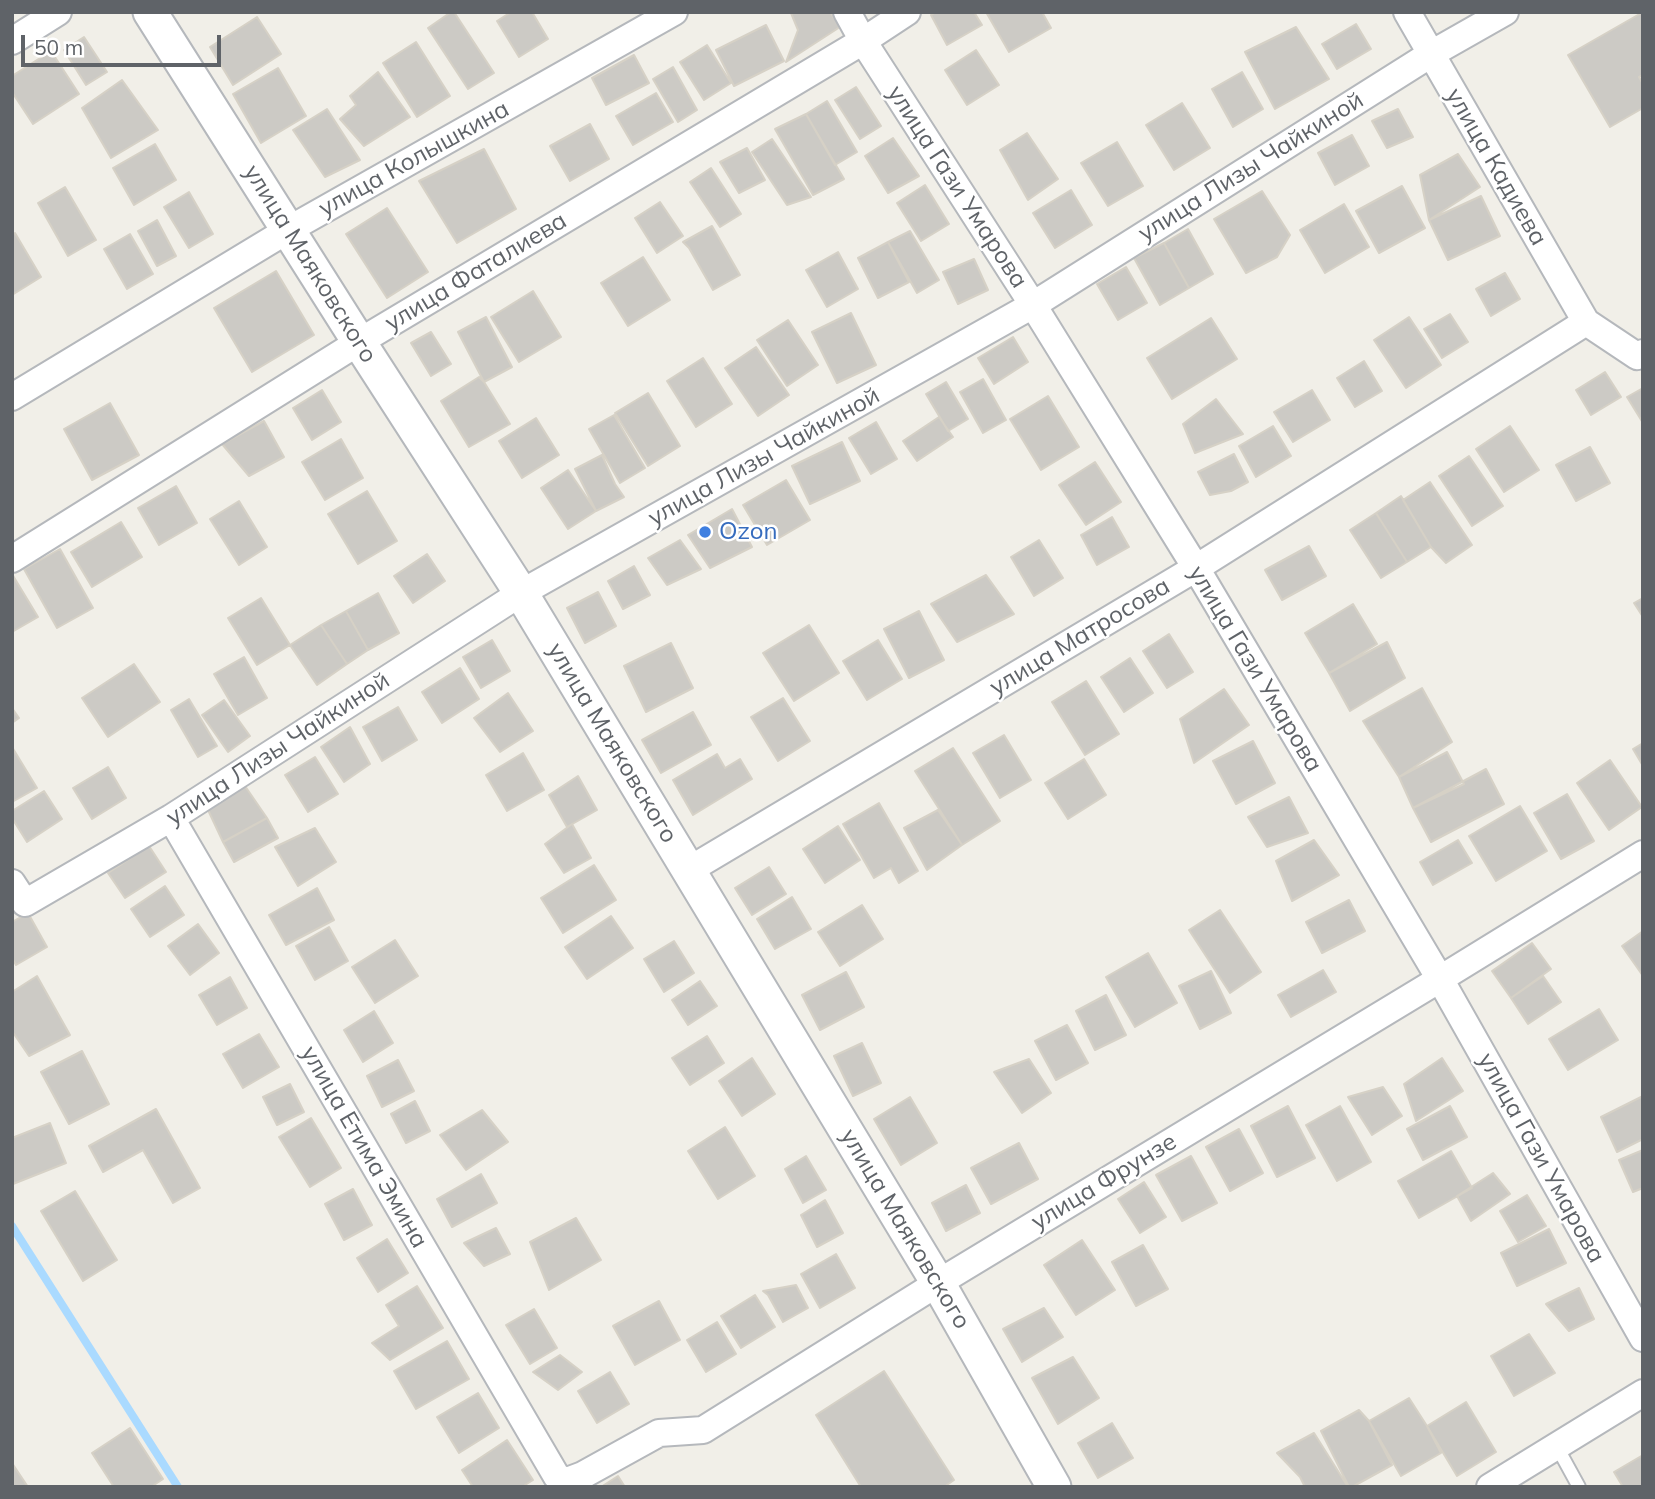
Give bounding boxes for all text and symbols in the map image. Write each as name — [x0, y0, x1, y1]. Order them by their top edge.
scale bar — [24, 21, 224, 65]
text: 50 m — [34, 34, 83, 60]
street label: улица Гази Умарова — [881, 80, 1033, 294]
street label: улица Кадиева — [1439, 83, 1553, 251]
street label: улица Лизы Чайкиной — [1133, 86, 1369, 248]
street label: улица Колышкина — [314, 95, 514, 223]
street label: улица Маяковского — [237, 159, 383, 369]
street label: улица Фаталиева — [380, 206, 572, 338]
street label: улица Лизы Чайкиной — [643, 381, 885, 533]
place label: Ozon — [719, 518, 778, 546]
marker: Ozon — [697, 524, 713, 540]
street label: улица Гази Умарова — [1182, 561, 1328, 777]
street label: улица Матросова — [985, 572, 1175, 702]
street label: улица Маяковского — [541, 638, 683, 848]
street label: улица Лизы Чайкиной — [161, 666, 395, 832]
street label: улица Етима Эмина — [294, 1041, 434, 1253]
street label: улица Гази Умарова — [1471, 1048, 1611, 1268]
street label: улица Маяковского — [834, 1124, 976, 1334]
street label: улица Фрунзе — [1026, 1127, 1182, 1237]

